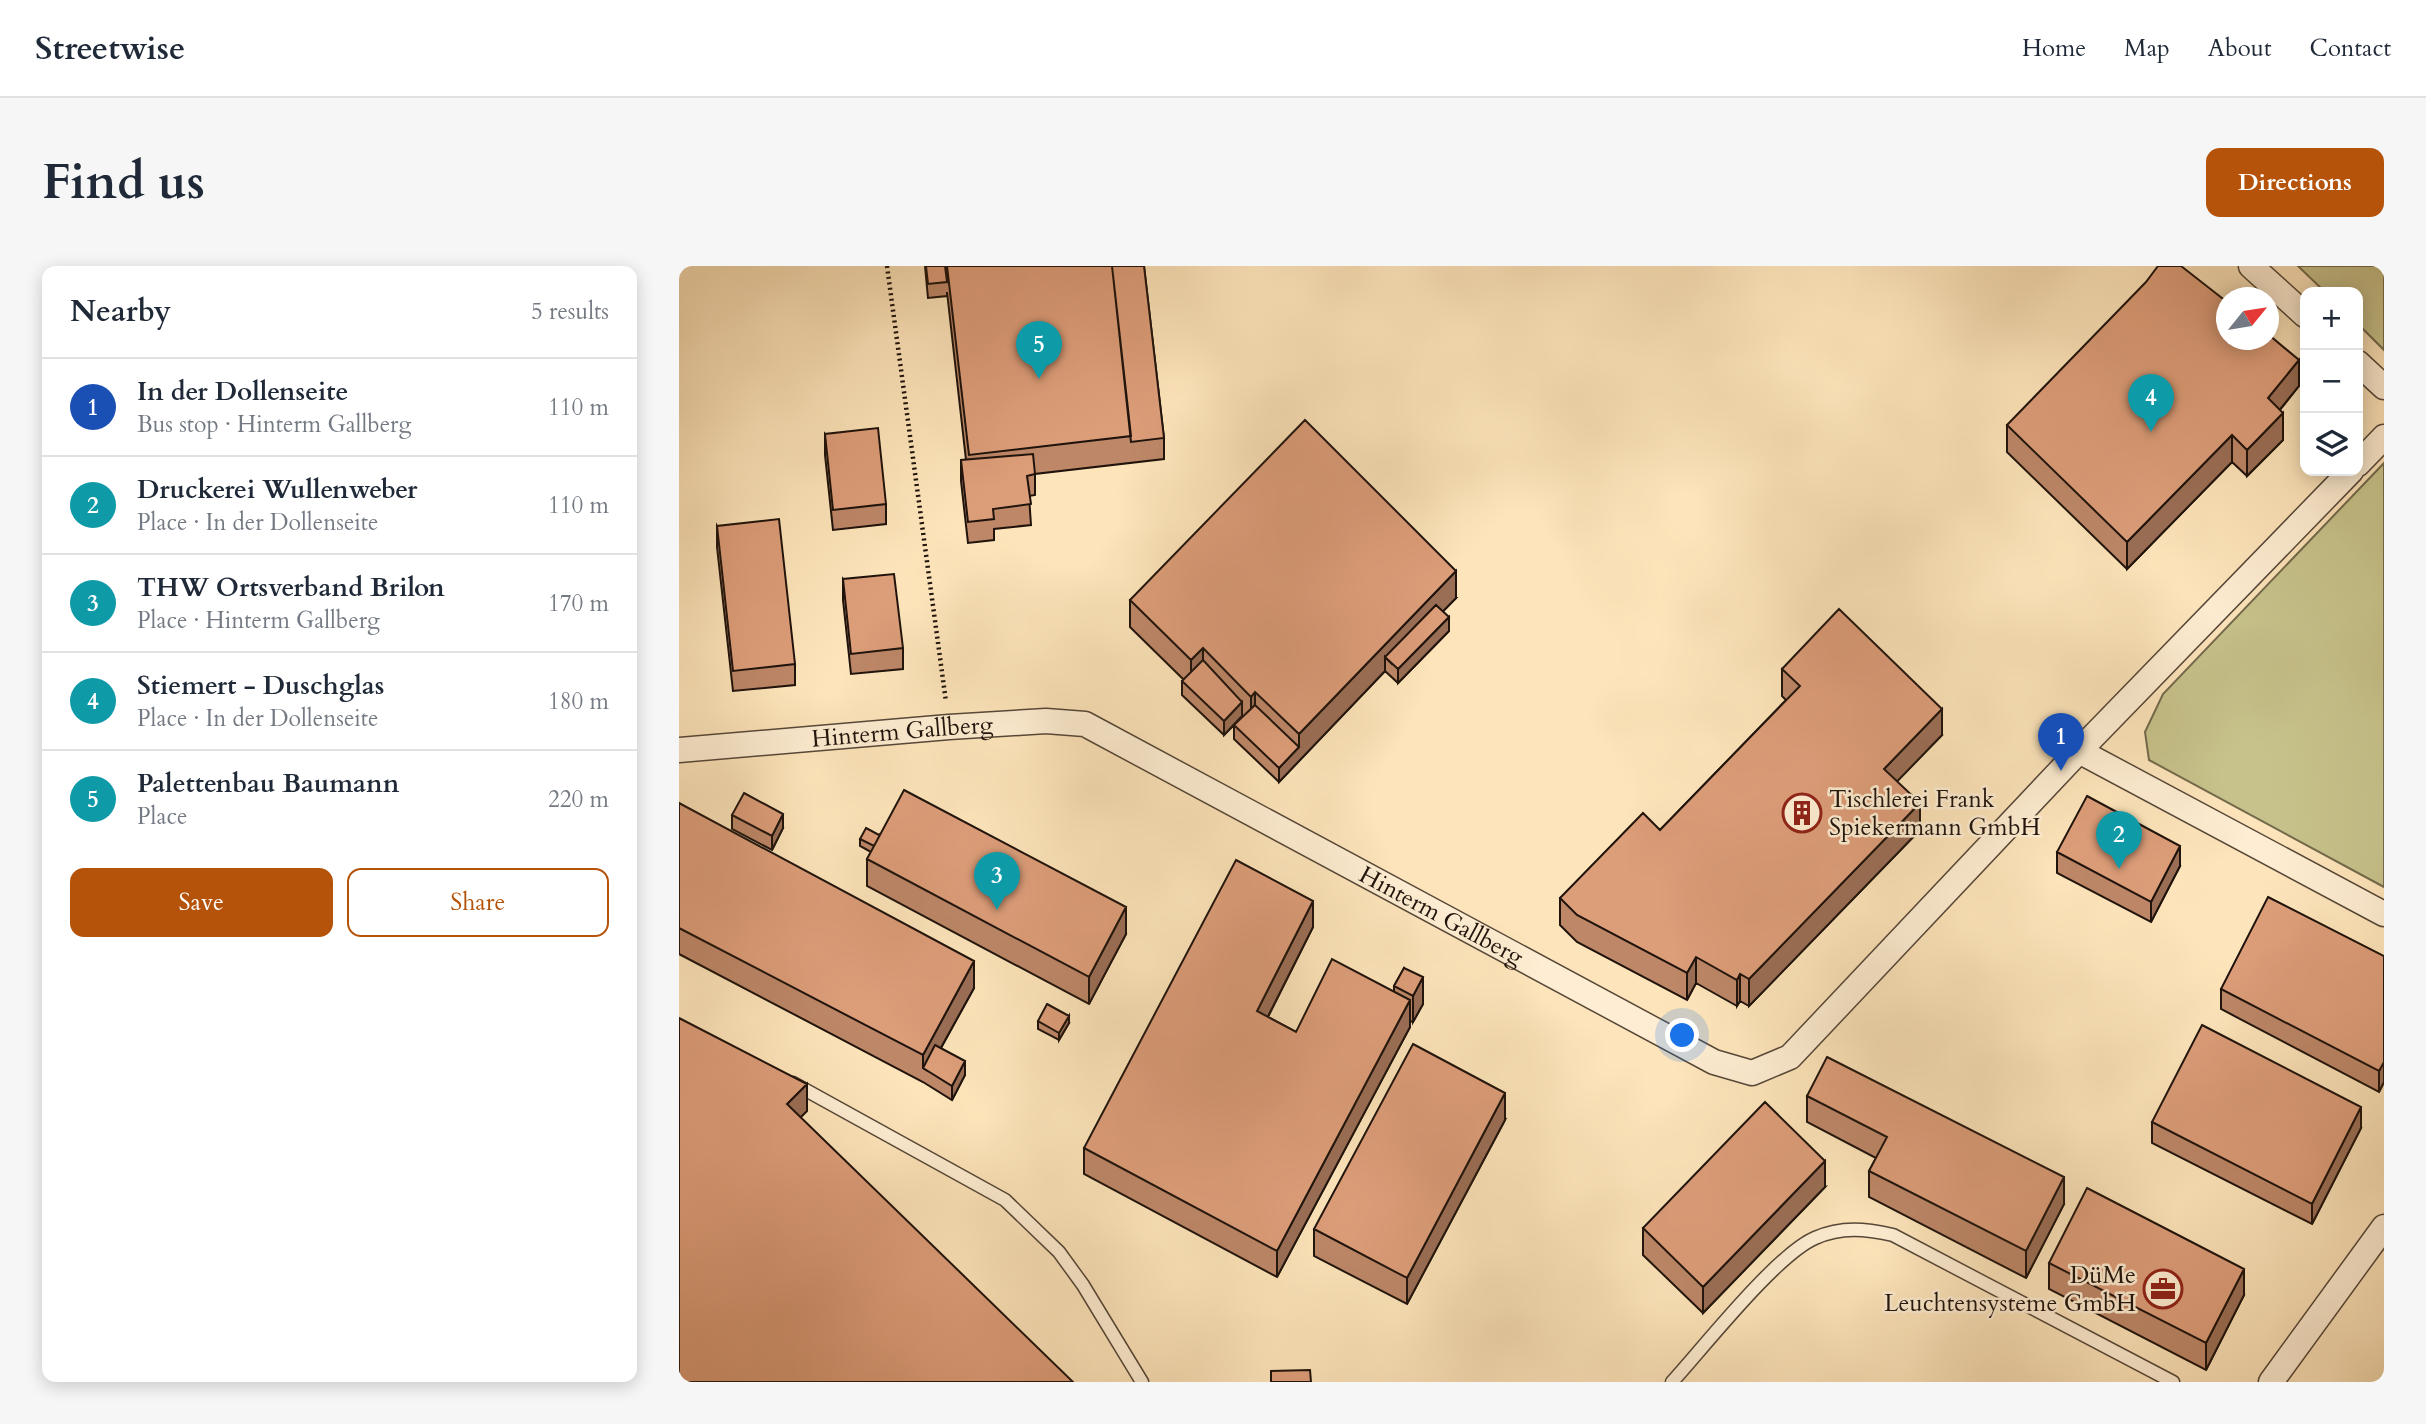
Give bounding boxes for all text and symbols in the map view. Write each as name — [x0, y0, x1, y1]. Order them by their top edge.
text: Streetwise — [35, 26, 185, 71]
text: Home — [2022, 32, 2086, 65]
text: Map — [2124, 32, 2170, 65]
text: About — [2208, 32, 2272, 65]
text: Contact — [2310, 32, 2391, 65]
button: Directions — [2206, 148, 2384, 217]
text: Find us — [42, 149, 205, 216]
north arrow — [2216, 287, 2279, 350]
map controls — [2300, 287, 2363, 476]
button: + — [2300, 287, 2363, 350]
text: Nearby — [70, 291, 171, 332]
text: 5 results — [531, 296, 609, 327]
pin: 5 — [1016, 321, 1062, 379]
button: − — [2300, 350, 2363, 413]
text: In der Dollenseite — [137, 374, 348, 409]
pin: 4 — [2128, 374, 2174, 432]
text: 1 — [87, 392, 99, 423]
text: 110 m — [548, 392, 609, 423]
text: Bus stop · Hinterm Gallberg — [137, 409, 411, 440]
button: layers — [2300, 413, 2363, 476]
text: Druckerei Wullenweber — [137, 472, 418, 507]
text: 2 — [87, 490, 99, 521]
text: 110 m — [548, 490, 609, 521]
text: Place · In der Dollenseite — [137, 507, 379, 538]
text: THW Ortsverband Brilon — [137, 570, 445, 605]
text: 3 — [87, 588, 99, 619]
text: 170 m — [548, 588, 609, 619]
text: Place · Hinterm Gallberg — [137, 605, 380, 636]
text: Stiemert - Duschglas — [137, 668, 384, 703]
text: 4 — [87, 686, 99, 717]
text: 180 m — [548, 686, 609, 717]
text: Place · In der Dollenseite — [137, 703, 379, 734]
street label: Hinterm Gallberg — [810, 708, 995, 755]
pin: 1 — [2038, 713, 2084, 771]
text: Palettenbau Baumann — [137, 766, 399, 801]
place label: Tischlerei Frank Spiekermann GmbH — [1829, 783, 2041, 844]
text: 5 — [87, 784, 99, 815]
text: 220 m — [548, 784, 609, 815]
building icon: Tischlerei Frank Spiekermann GmbH — [1781, 792, 1823, 834]
text: Place — [137, 801, 187, 832]
pin: 2 — [2096, 811, 2142, 869]
pin: 3 — [974, 852, 1020, 910]
street label: Hinterm Gallberg — [1354, 858, 1530, 973]
button: Save — [70, 868, 333, 937]
button: Share — [347, 868, 609, 937]
your location — [1665, 1018, 1699, 1052]
place label: DüMe Leuchtensysteme GmbH — [1884, 1259, 2136, 1320]
office icon: DüMe Leuchtensysteme GmbH — [2142, 1268, 2184, 1310]

